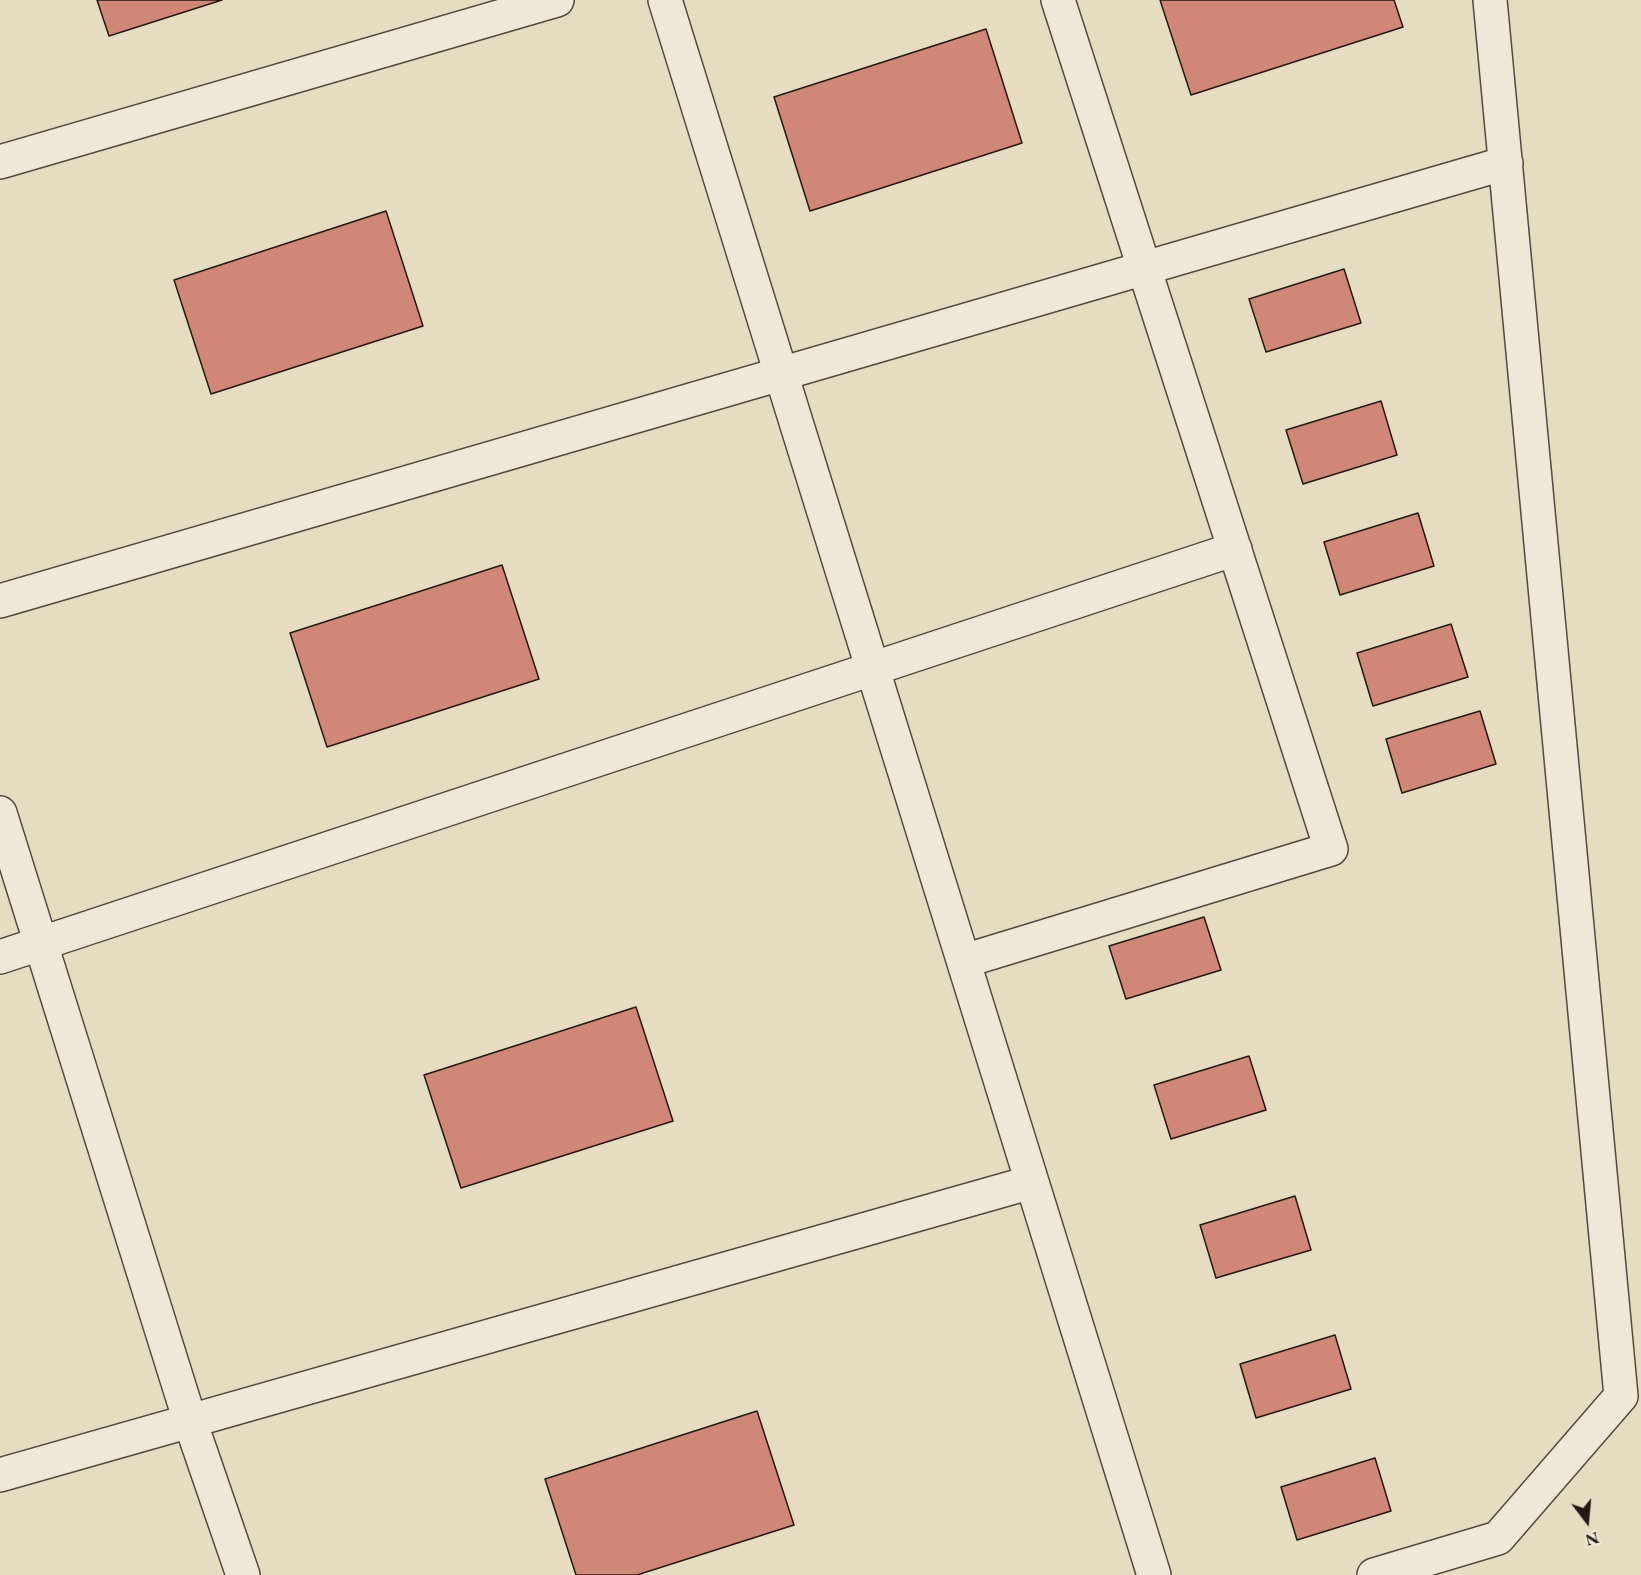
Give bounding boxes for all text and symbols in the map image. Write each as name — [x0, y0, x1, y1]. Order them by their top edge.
north arrow — [1557, 1491, 1617, 1551]
text: N — [1583, 1527, 1601, 1551]

